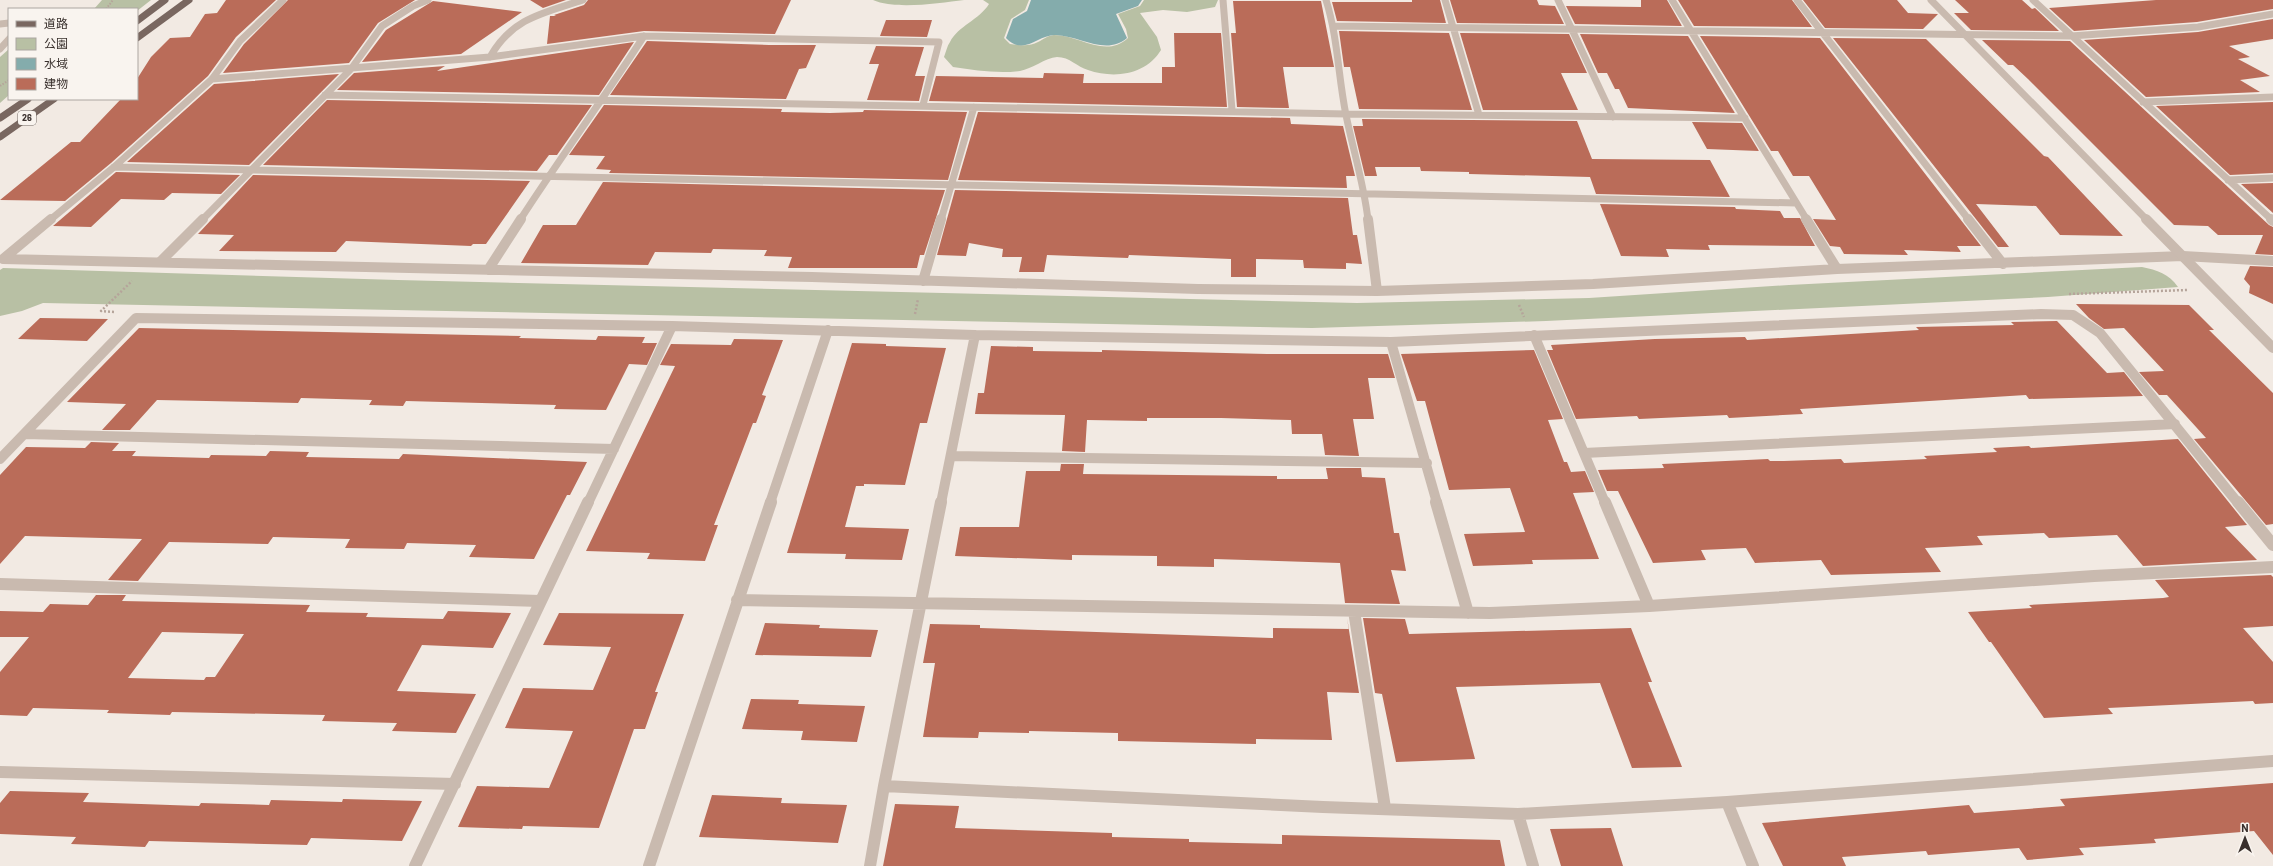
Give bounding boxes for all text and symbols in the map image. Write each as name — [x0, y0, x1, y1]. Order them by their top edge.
legend — [8, 8, 138, 100]
text: 道路 — [44, 16, 68, 30]
text: 公園 — [44, 36, 68, 50]
text: 水域 — [44, 56, 68, 70]
text: 建物 — [44, 76, 68, 90]
road number: 26 — [18, 111, 36, 125]
north arrow — [2225, 818, 2265, 858]
text: N — [2241, 821, 2249, 834]

